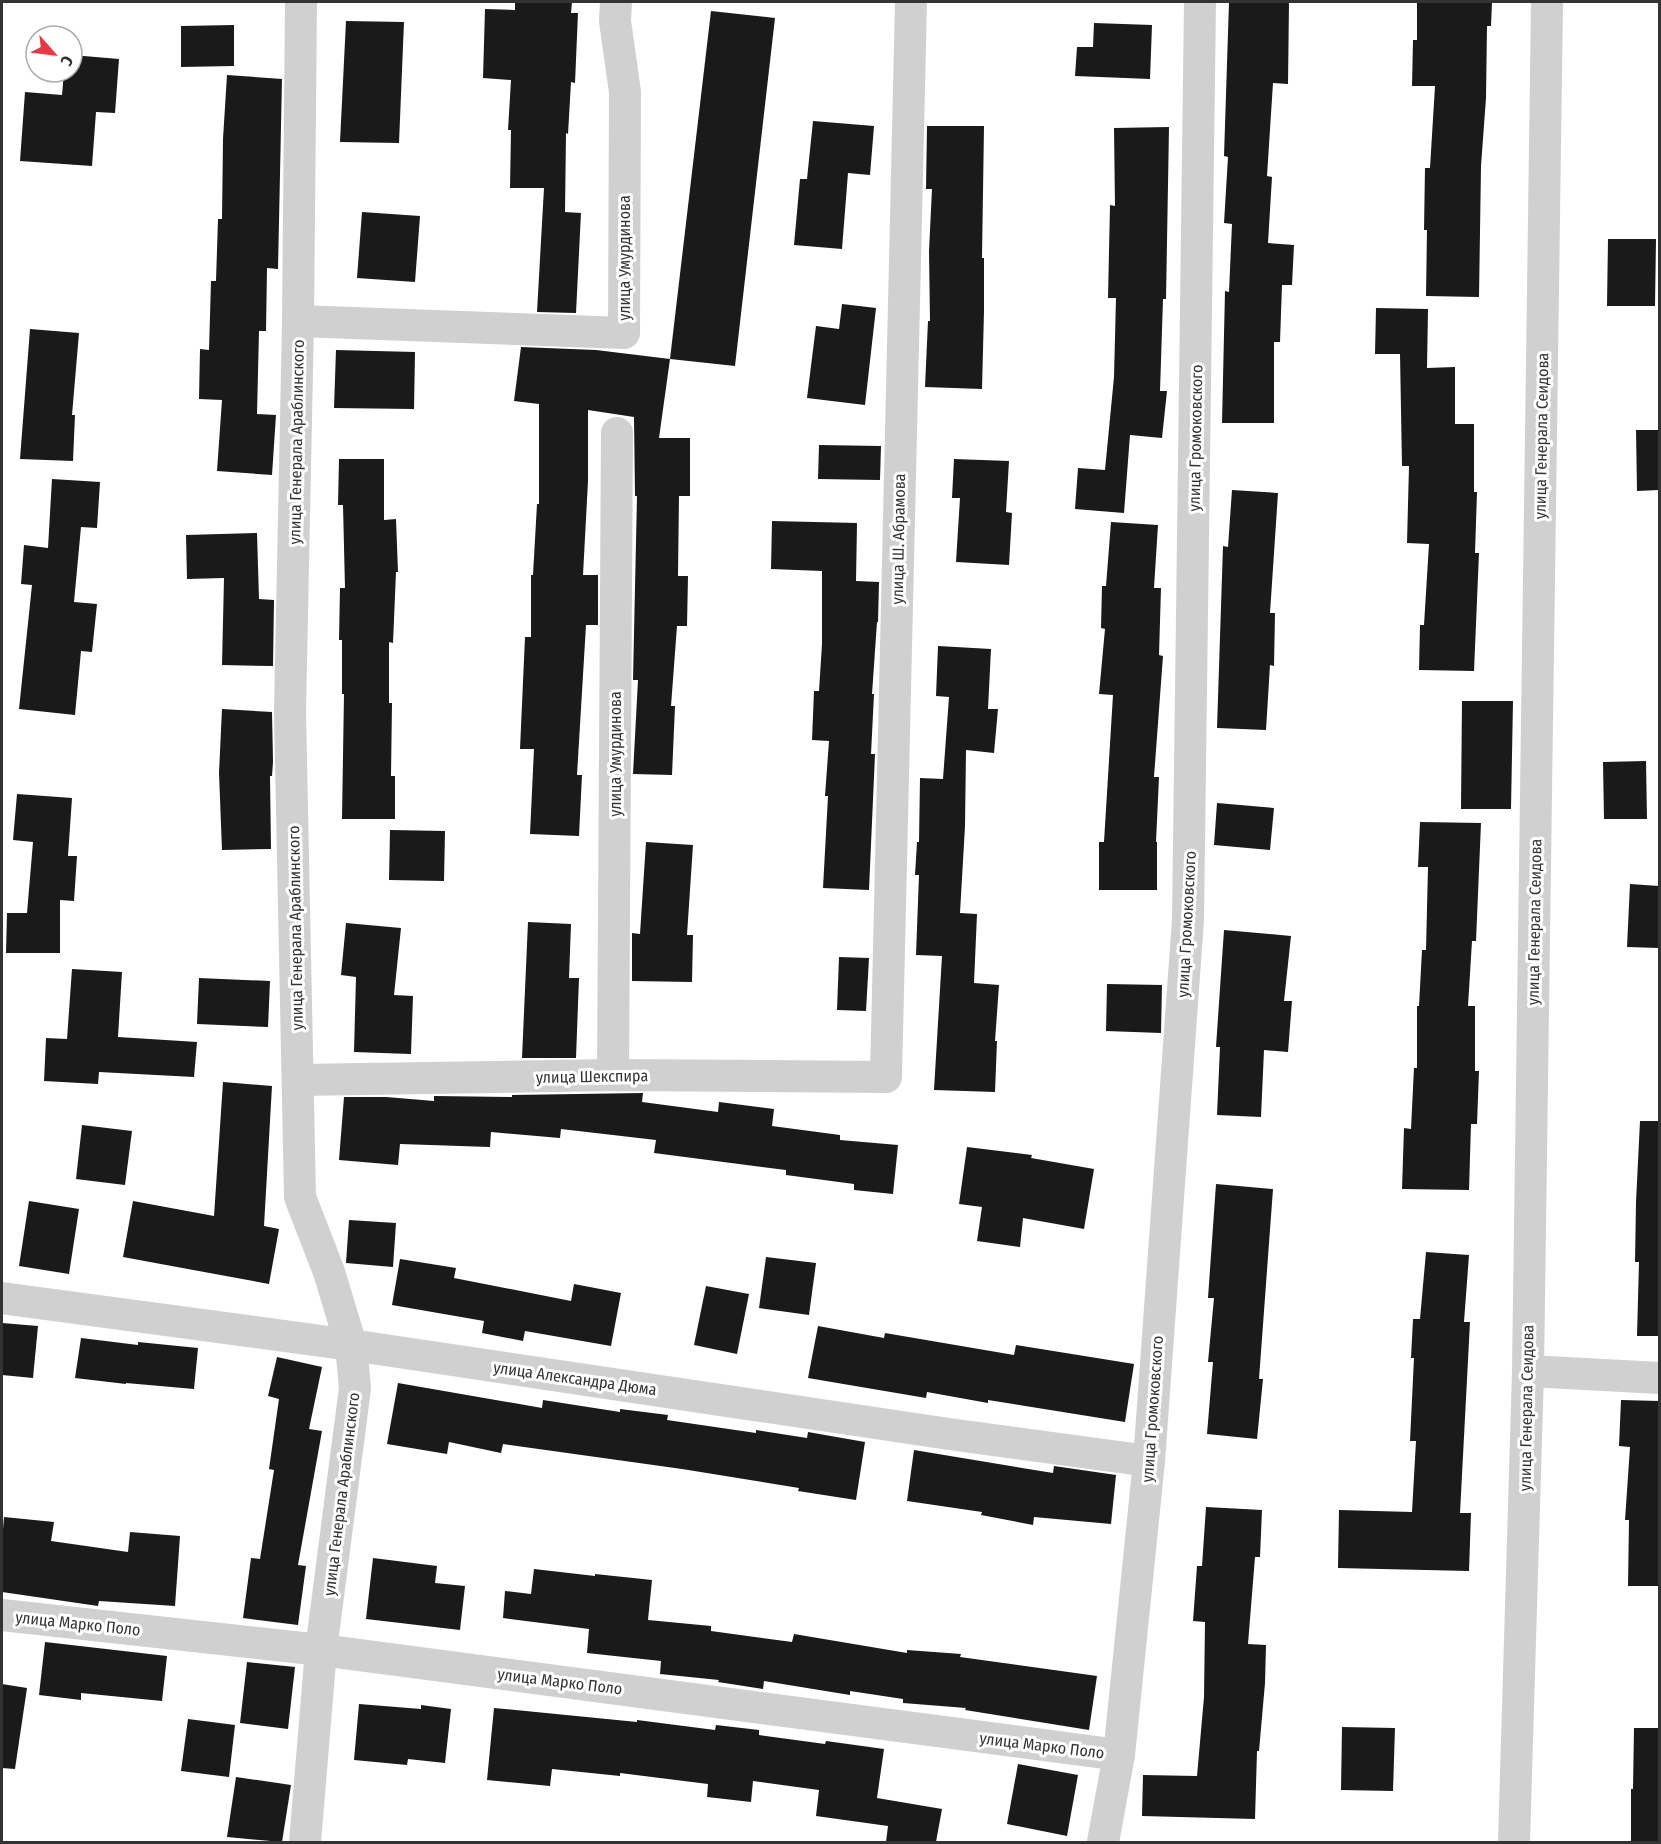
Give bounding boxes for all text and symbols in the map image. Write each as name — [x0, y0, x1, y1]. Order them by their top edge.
north arrow — [24, 24, 84, 84]
text: С — [56, 53, 77, 70]
street label: улица Умурдинова — [615, 195, 634, 321]
street label: улица Генерала Араблинского — [285, 339, 308, 545]
street label: улица Генерала Сеидова — [1531, 352, 1552, 519]
street label: улица Громоковского — [1185, 364, 1206, 512]
street label: улица Ш. Абрамова — [888, 473, 909, 605]
street label: улица Умурдинова — [606, 691, 625, 817]
street label: улица Генерала Араблинского — [284, 825, 307, 1031]
street label: улица Генерала Сеидова — [1524, 838, 1545, 1005]
street label: улица Громоковского — [1173, 850, 1200, 998]
street label: улица Шекспира — [536, 1066, 649, 1087]
street label: улица Генерала Сеидова — [1516, 1324, 1537, 1491]
street label: улица Громоковского — [1138, 1335, 1167, 1483]
street label: улица Александра Дюма — [492, 1358, 658, 1399]
street label: улица Генерала Араблинского — [320, 1391, 363, 1597]
street label: улица Марко Поло — [14, 1607, 141, 1640]
street label: улица Марко Поло — [496, 1664, 623, 1699]
street label: улица Марко Поло — [978, 1728, 1105, 1763]

